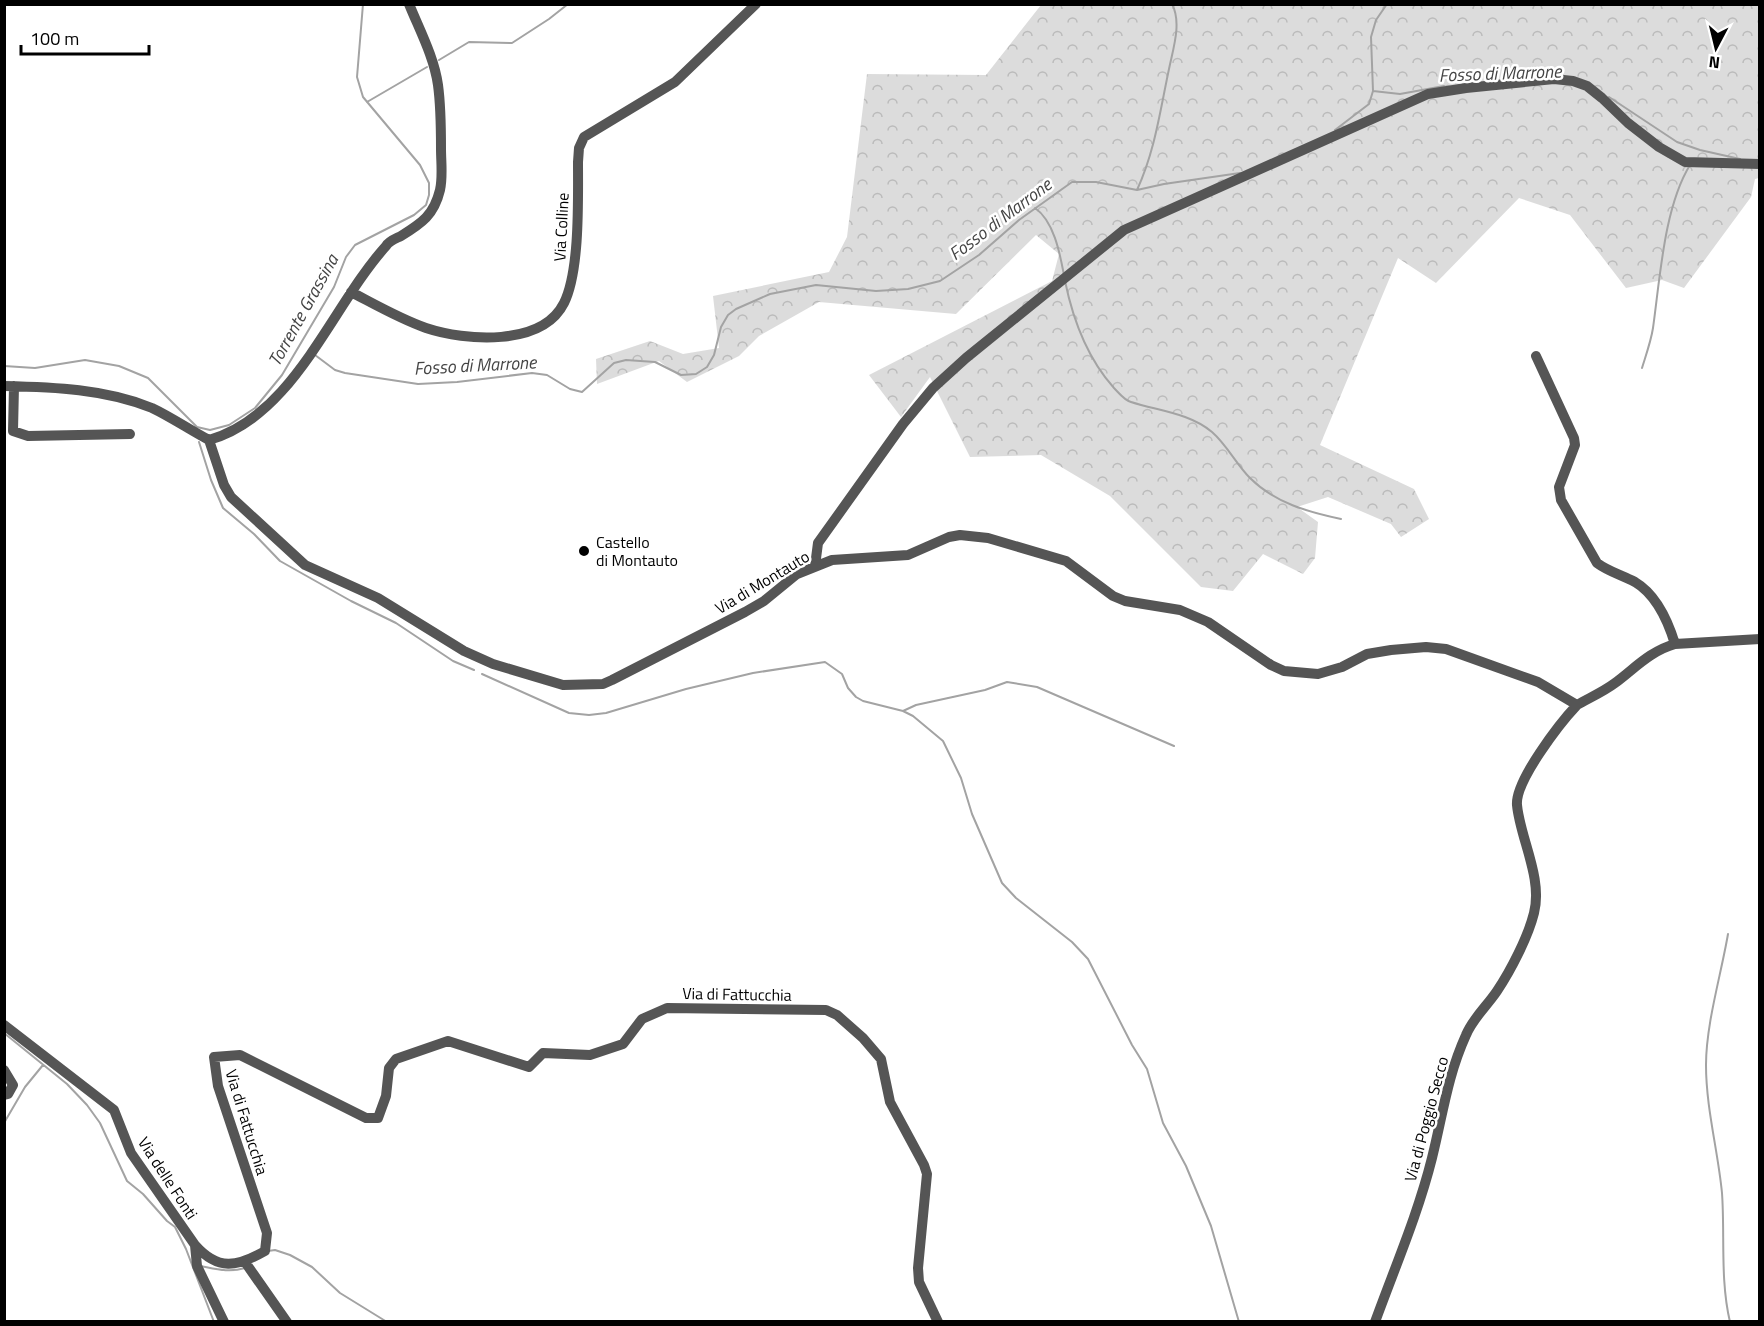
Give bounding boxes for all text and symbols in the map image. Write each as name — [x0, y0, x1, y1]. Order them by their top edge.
scale bar — [21, 18, 148, 56]
north arrow — [1686, 18, 1746, 78]
text: 100 m — [30, 25, 79, 52]
text: N — [1707, 50, 1721, 75]
water label: Fosso di Marrone — [1438, 57, 1563, 89]
water label: Fosso di Marrone — [943, 170, 1058, 267]
street label: Via Colline — [547, 192, 575, 262]
water label: Torrente Grassina — [261, 248, 345, 371]
water label: Fosso di Marrone — [413, 348, 539, 382]
place label: Castello di Montauto — [596, 530, 678, 572]
marker: Castello di Montauto — [577, 544, 591, 558]
street label: Via di Montauto — [710, 544, 814, 620]
street label: Via di Fattucchia — [682, 981, 792, 1007]
street label: Via di Poggio Secco — [1398, 1054, 1454, 1184]
street label: Via di Fattucchia — [220, 1066, 274, 1178]
street label: Via delle Fonti — [132, 1132, 204, 1224]

